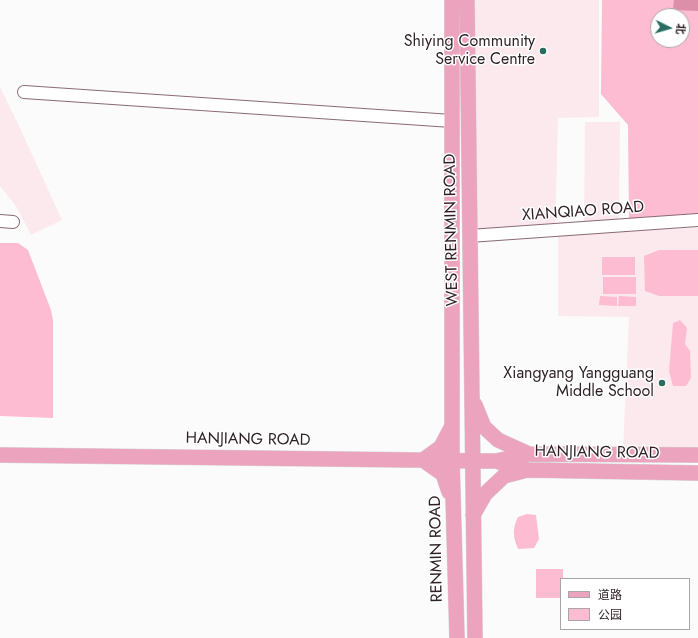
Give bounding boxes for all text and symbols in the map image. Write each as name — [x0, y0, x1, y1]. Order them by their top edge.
north arrow — [650, 8, 690, 48]
text: 北 — [673, 23, 689, 35]
place label: Shiying Community Service Centre — [404, 32, 535, 70]
marker: Shiying Community Service Centre — [538, 46, 548, 56]
street label: WEST RENMIN ROAD — [441, 154, 463, 306]
street label: XIANQIAO ROAD — [521, 198, 645, 226]
place label: Xiangyang Yangguang Middle School — [503, 364, 654, 402]
marker: Xiangyang Yangguang Middle School — [657, 378, 667, 388]
street label: HANJIANG ROAD — [185, 429, 311, 451]
street label: HANJIANG ROAD — [534, 442, 660, 464]
street label: RENMIN ROAD — [426, 495, 448, 603]
legend — [560, 578, 690, 630]
text: 道路 — [598, 586, 622, 604]
text: 公园 — [598, 606, 622, 624]

